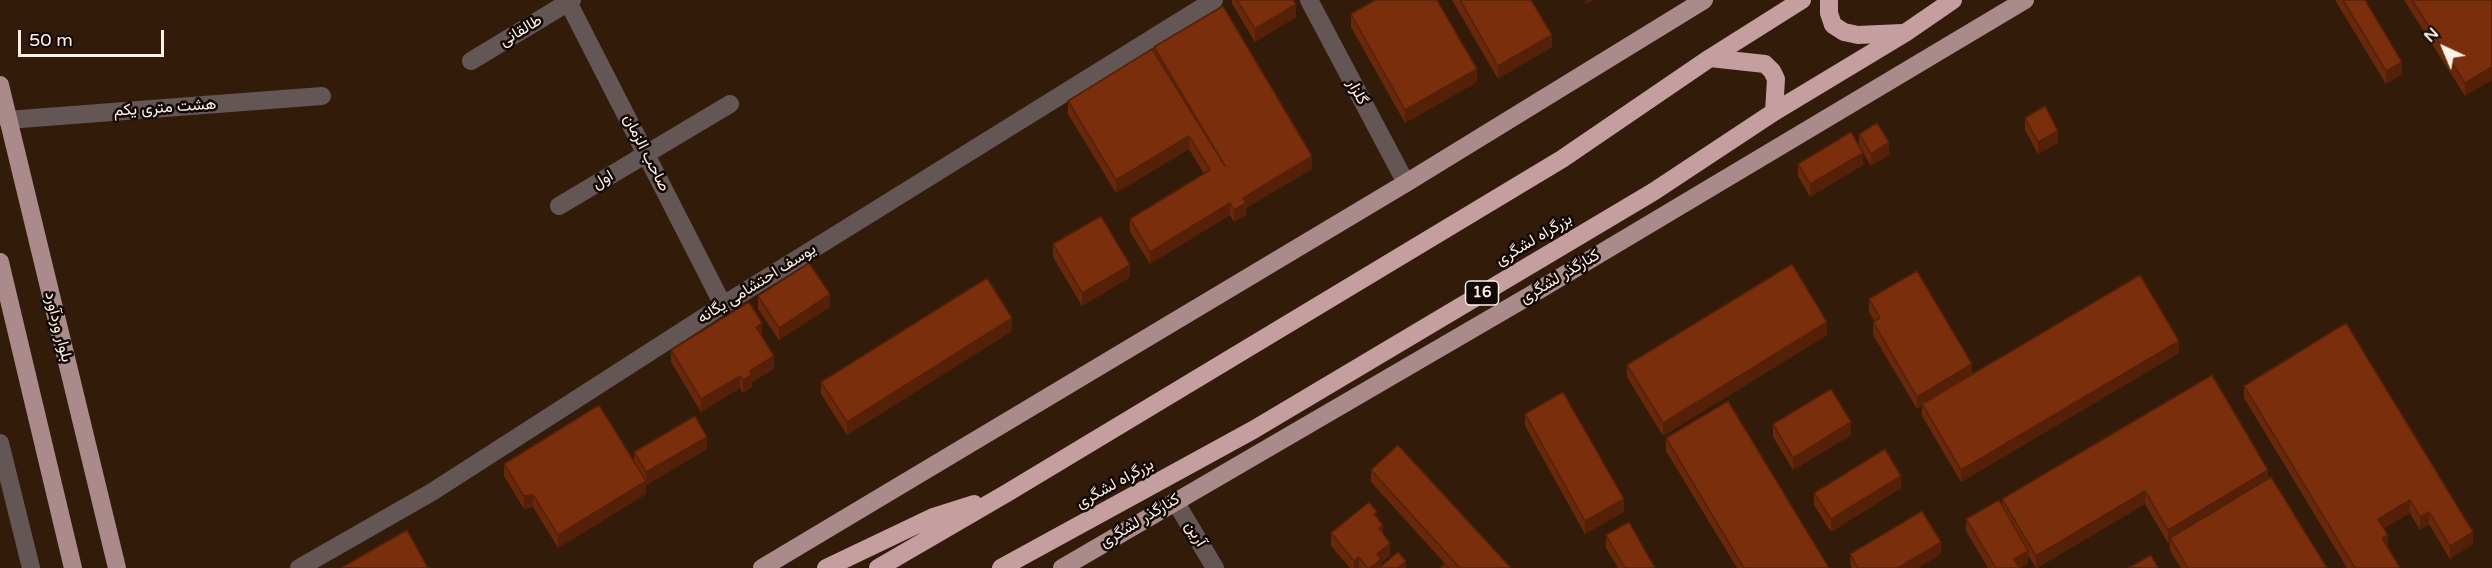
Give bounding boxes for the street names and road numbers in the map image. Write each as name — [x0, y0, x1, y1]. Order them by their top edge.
street label: طالقانی — [496, 11, 546, 51]
street label: گلزار — [1342, 76, 1372, 108]
street label: هشت متری یکم — [113, 95, 217, 121]
street label: صاحب الزمان — [618, 111, 674, 195]
street label: اول — [589, 166, 617, 194]
street label: بزرگراه لشگری — [1492, 210, 1576, 270]
street label: یوسف احتشامی یگانه — [694, 240, 820, 328]
street label: کنارگذر لشگری — [1517, 246, 1603, 308]
road number: 16 — [1466, 281, 1498, 305]
street label: بلوار وردآورد — [40, 290, 76, 364]
street label: بزرگراه لشگری — [1073, 455, 1157, 513]
street label: کنارگذر لشگری — [1097, 490, 1183, 552]
street label: آرین — [1180, 518, 1210, 550]

